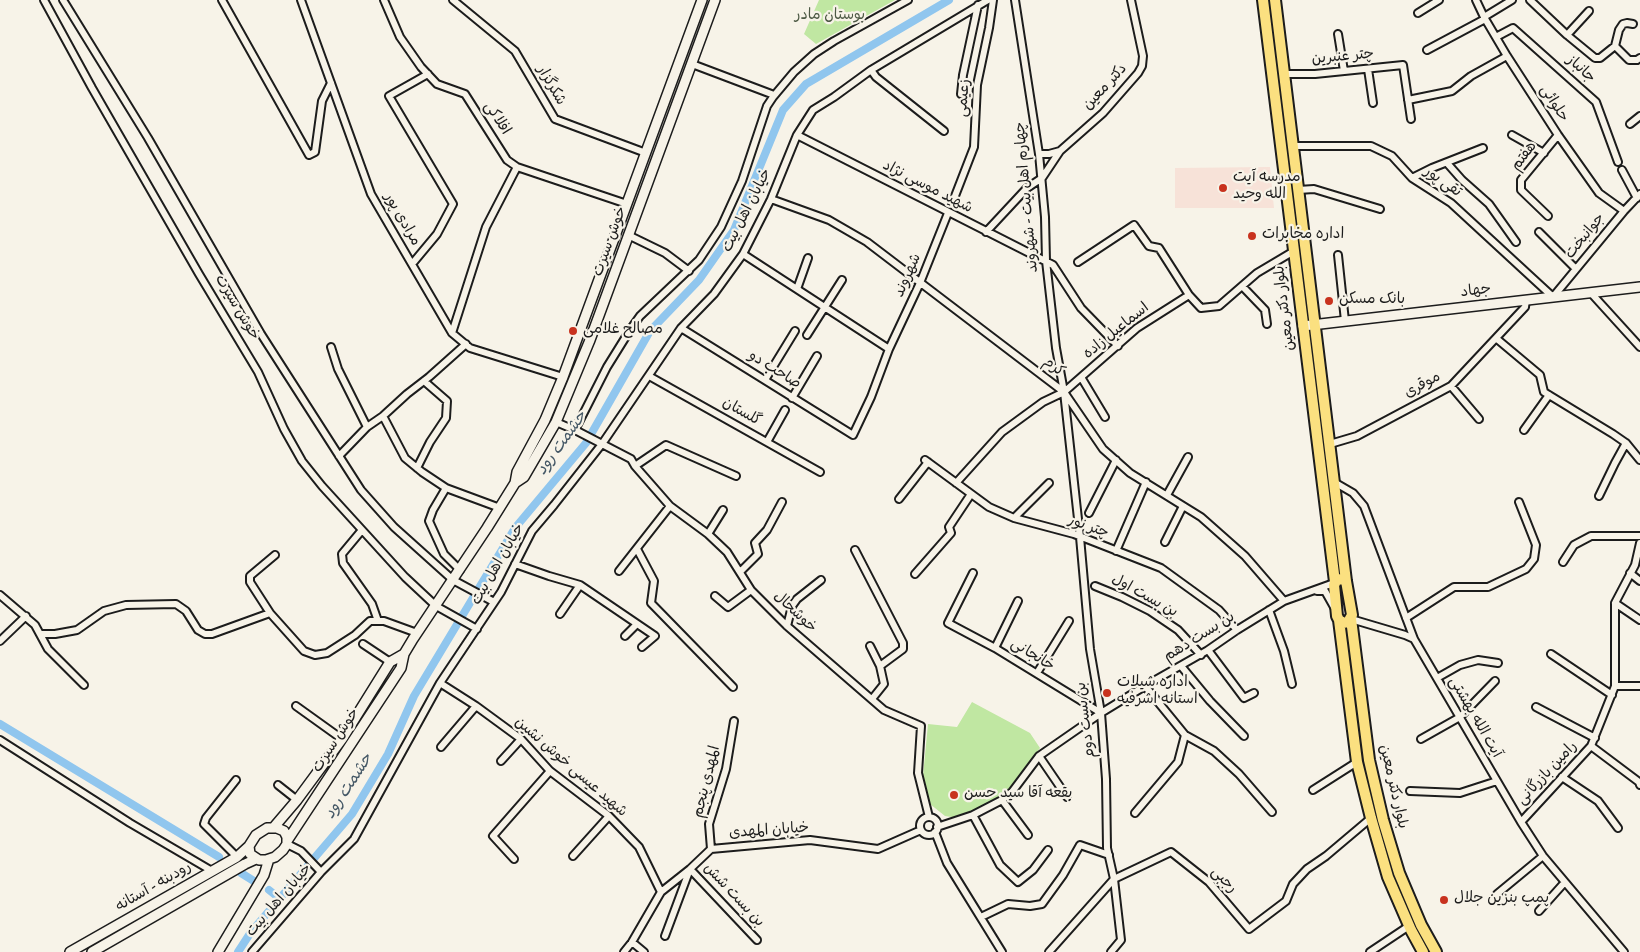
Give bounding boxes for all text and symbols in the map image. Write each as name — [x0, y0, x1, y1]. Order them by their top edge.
park label: بوستان مادر — [795, 8, 865, 26]
street label: چتر عنبرین — [1311, 46, 1375, 70]
street label: جانباز — [1562, 52, 1598, 88]
street label: دکتر معین — [1080, 61, 1132, 115]
street label: شکرگزار — [531, 63, 569, 109]
street label: زعیمی — [954, 78, 976, 118]
street label: حلوائی — [1535, 82, 1571, 126]
street label: افلاکی — [479, 99, 513, 139]
street label: چهارم اهل بیت - شهروند — [1012, 121, 1044, 273]
street label: هفتم — [1508, 139, 1542, 175]
street label: شهید موسی نژاد — [879, 158, 975, 218]
street label: تقی پور — [1420, 164, 1464, 202]
street label: خیابان اهل بیت — [719, 166, 777, 256]
place label: مدرسه آیت الله وحید — [1233, 170, 1301, 205]
marker: مدرسه آیت الله وحید — [1217, 182, 1229, 194]
street label: مرادی پور — [379, 190, 423, 250]
street label: خوش سیرت — [590, 205, 632, 279]
street label: جوانبخت — [1562, 210, 1610, 264]
place label: اداره مخابرات — [1262, 227, 1344, 245]
marker: اداره مخابرات — [1246, 230, 1258, 242]
street label: شهروند — [891, 251, 927, 301]
street label: بلوار دکتر معین — [1272, 264, 1300, 352]
street label: خوش سیرت — [209, 272, 263, 344]
street label: جهاد — [1460, 281, 1492, 303]
place label: بانک مسکن — [1339, 292, 1405, 310]
marker: بانک مسکن — [1323, 295, 1335, 307]
street label: اسماعیل زاده — [1080, 300, 1154, 364]
place label: مصالح غلامی — [583, 322, 663, 340]
marker: مصالح غلامی — [567, 325, 579, 337]
street label: صاحب دو — [744, 348, 804, 394]
street label: کرم — [1039, 354, 1067, 382]
street label: موقری — [1402, 369, 1444, 403]
street label: گلستان — [718, 395, 764, 431]
water label: حشمت رود — [533, 408, 593, 480]
street label: چتر نور — [1065, 512, 1111, 544]
street label: خیابان اهل بیت — [468, 521, 530, 609]
street label: بن بست اول — [1108, 571, 1180, 623]
street label: خوشحال — [769, 588, 819, 638]
street label: بن بست دهم — [1161, 609, 1239, 667]
street label: خانجانی — [1007, 636, 1057, 676]
street label: آیت الله بهشتی — [1444, 674, 1504, 762]
place label: اداره شیلات استانه اشرفیه — [1117, 675, 1198, 710]
street label: بن بست دوم — [1073, 681, 1101, 759]
marker: اداره شیلات استانه اشرفیه — [1101, 687, 1113, 699]
street label: خوش سیرت — [310, 705, 364, 777]
street label: شهید عیسی خوش نشین — [510, 714, 630, 822]
street label: رامین بازرگانی — [1514, 739, 1582, 809]
street label: بلوار دکتر معین — [1374, 743, 1410, 831]
street label: المهدی پنجم — [690, 744, 726, 820]
water label: حشمت رود — [322, 751, 378, 823]
place label: بقعه آقا سید حسن — [964, 786, 1072, 804]
marker: بقعه آقا سید حسن — [948, 789, 960, 801]
street label: خيابان المهدی — [728, 820, 810, 844]
street label: رودبنه - آستانه — [113, 859, 195, 917]
street label: بن بست شش — [699, 860, 767, 932]
street label: خیابان اهل بیت — [243, 861, 317, 941]
street label: رجبی — [1206, 864, 1240, 898]
place label: پمپ بنزین جلال — [1454, 891, 1549, 909]
marker: پمپ بنزین جلال — [1438, 894, 1450, 906]

